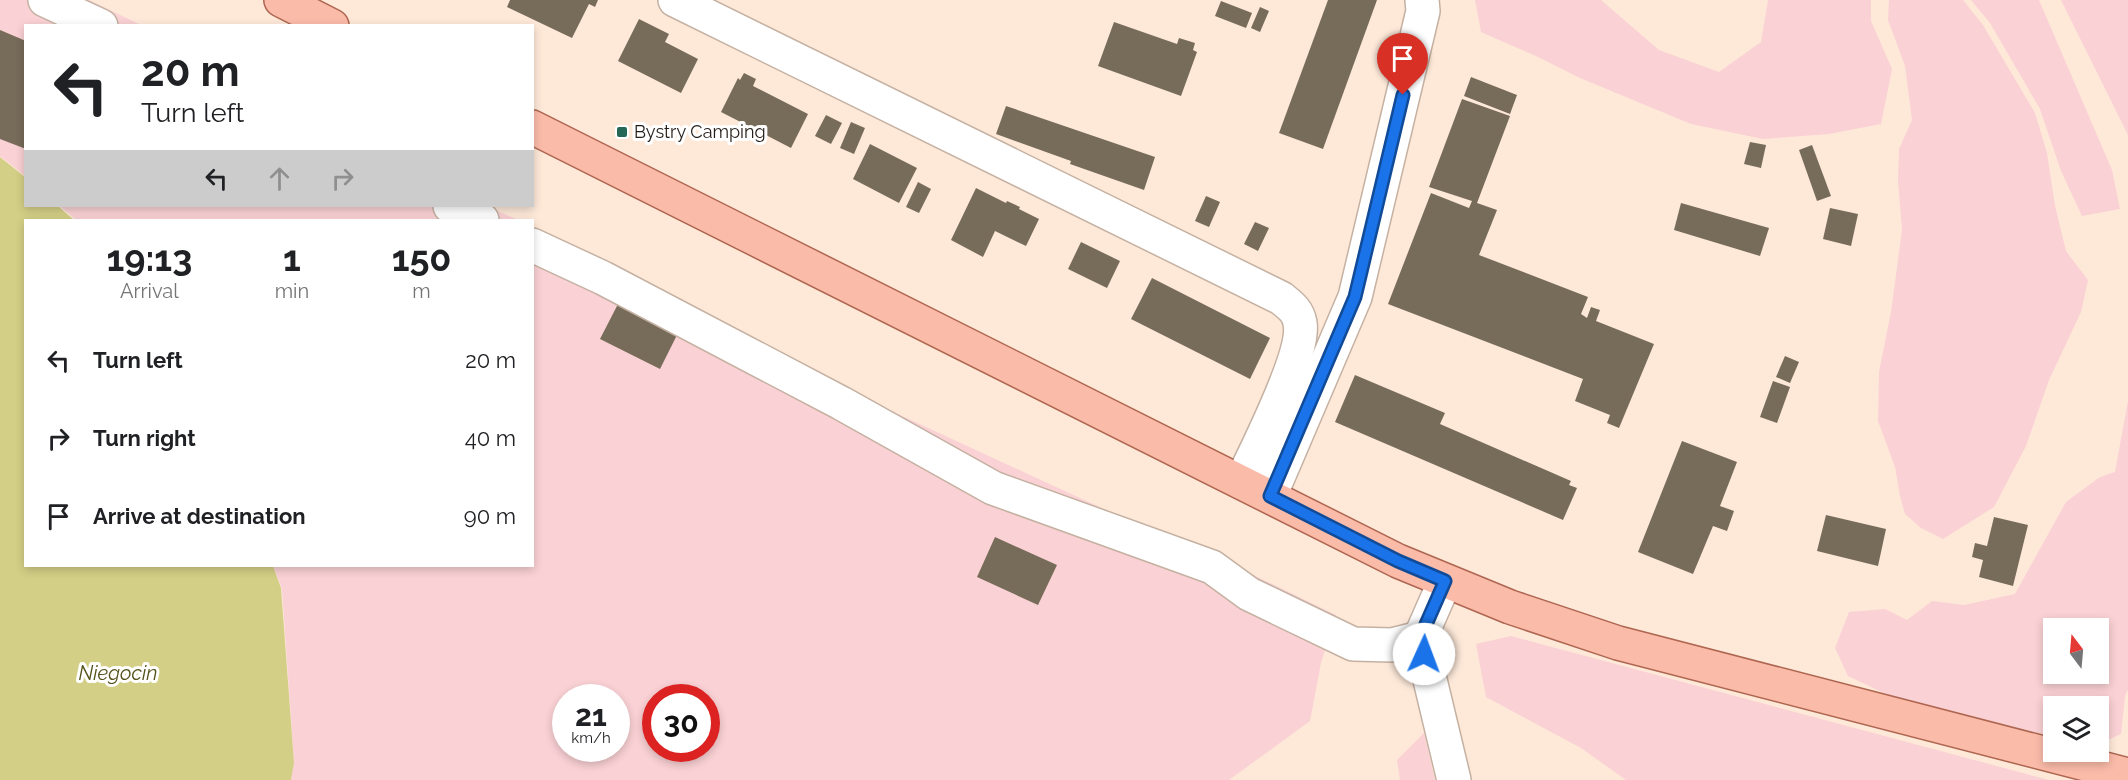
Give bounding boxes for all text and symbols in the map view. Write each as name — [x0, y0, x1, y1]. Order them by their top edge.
pin — [1377, 33, 1428, 95]
icon: arrive — [1386, 42, 1419, 75]
text: 20 m — [141, 47, 240, 96]
icon: left — [42, 48, 120, 126]
text: Turn left — [141, 97, 244, 128]
place label: Bystry Camping — [634, 121, 766, 142]
marker: Bystry Camping — [615, 125, 629, 139]
icon: left — [200, 162, 233, 195]
icon: ahead — [263, 162, 296, 195]
icon: right — [326, 162, 359, 195]
text: 19:13 — [106, 237, 192, 279]
text: 1 — [283, 237, 301, 279]
text: 150 — [392, 237, 451, 279]
text: Arrival — [120, 279, 179, 303]
text: min — [275, 279, 309, 303]
text: m — [412, 279, 431, 303]
icon: left — [42, 344, 75, 377]
text: Turn left — [93, 347, 183, 373]
text: 20 m — [465, 347, 516, 373]
icon: right — [42, 422, 75, 455]
text: Turn right — [93, 425, 196, 451]
text: 40 m — [465, 425, 516, 451]
icon: arrive — [42, 500, 75, 533]
text: Arrive at destination — [93, 503, 306, 529]
text: 90 m — [464, 503, 516, 529]
north arrow — [2043, 618, 2109, 684]
map controls — [2043, 618, 2109, 762]
position arrow — [1392, 622, 1456, 686]
water label: Niegocin — [78, 661, 158, 685]
speed limit sign: 30 — [642, 684, 720, 762]
button: layers — [2043, 696, 2109, 762]
text: 21 — [575, 698, 607, 733]
text: km/h — [571, 729, 611, 747]

